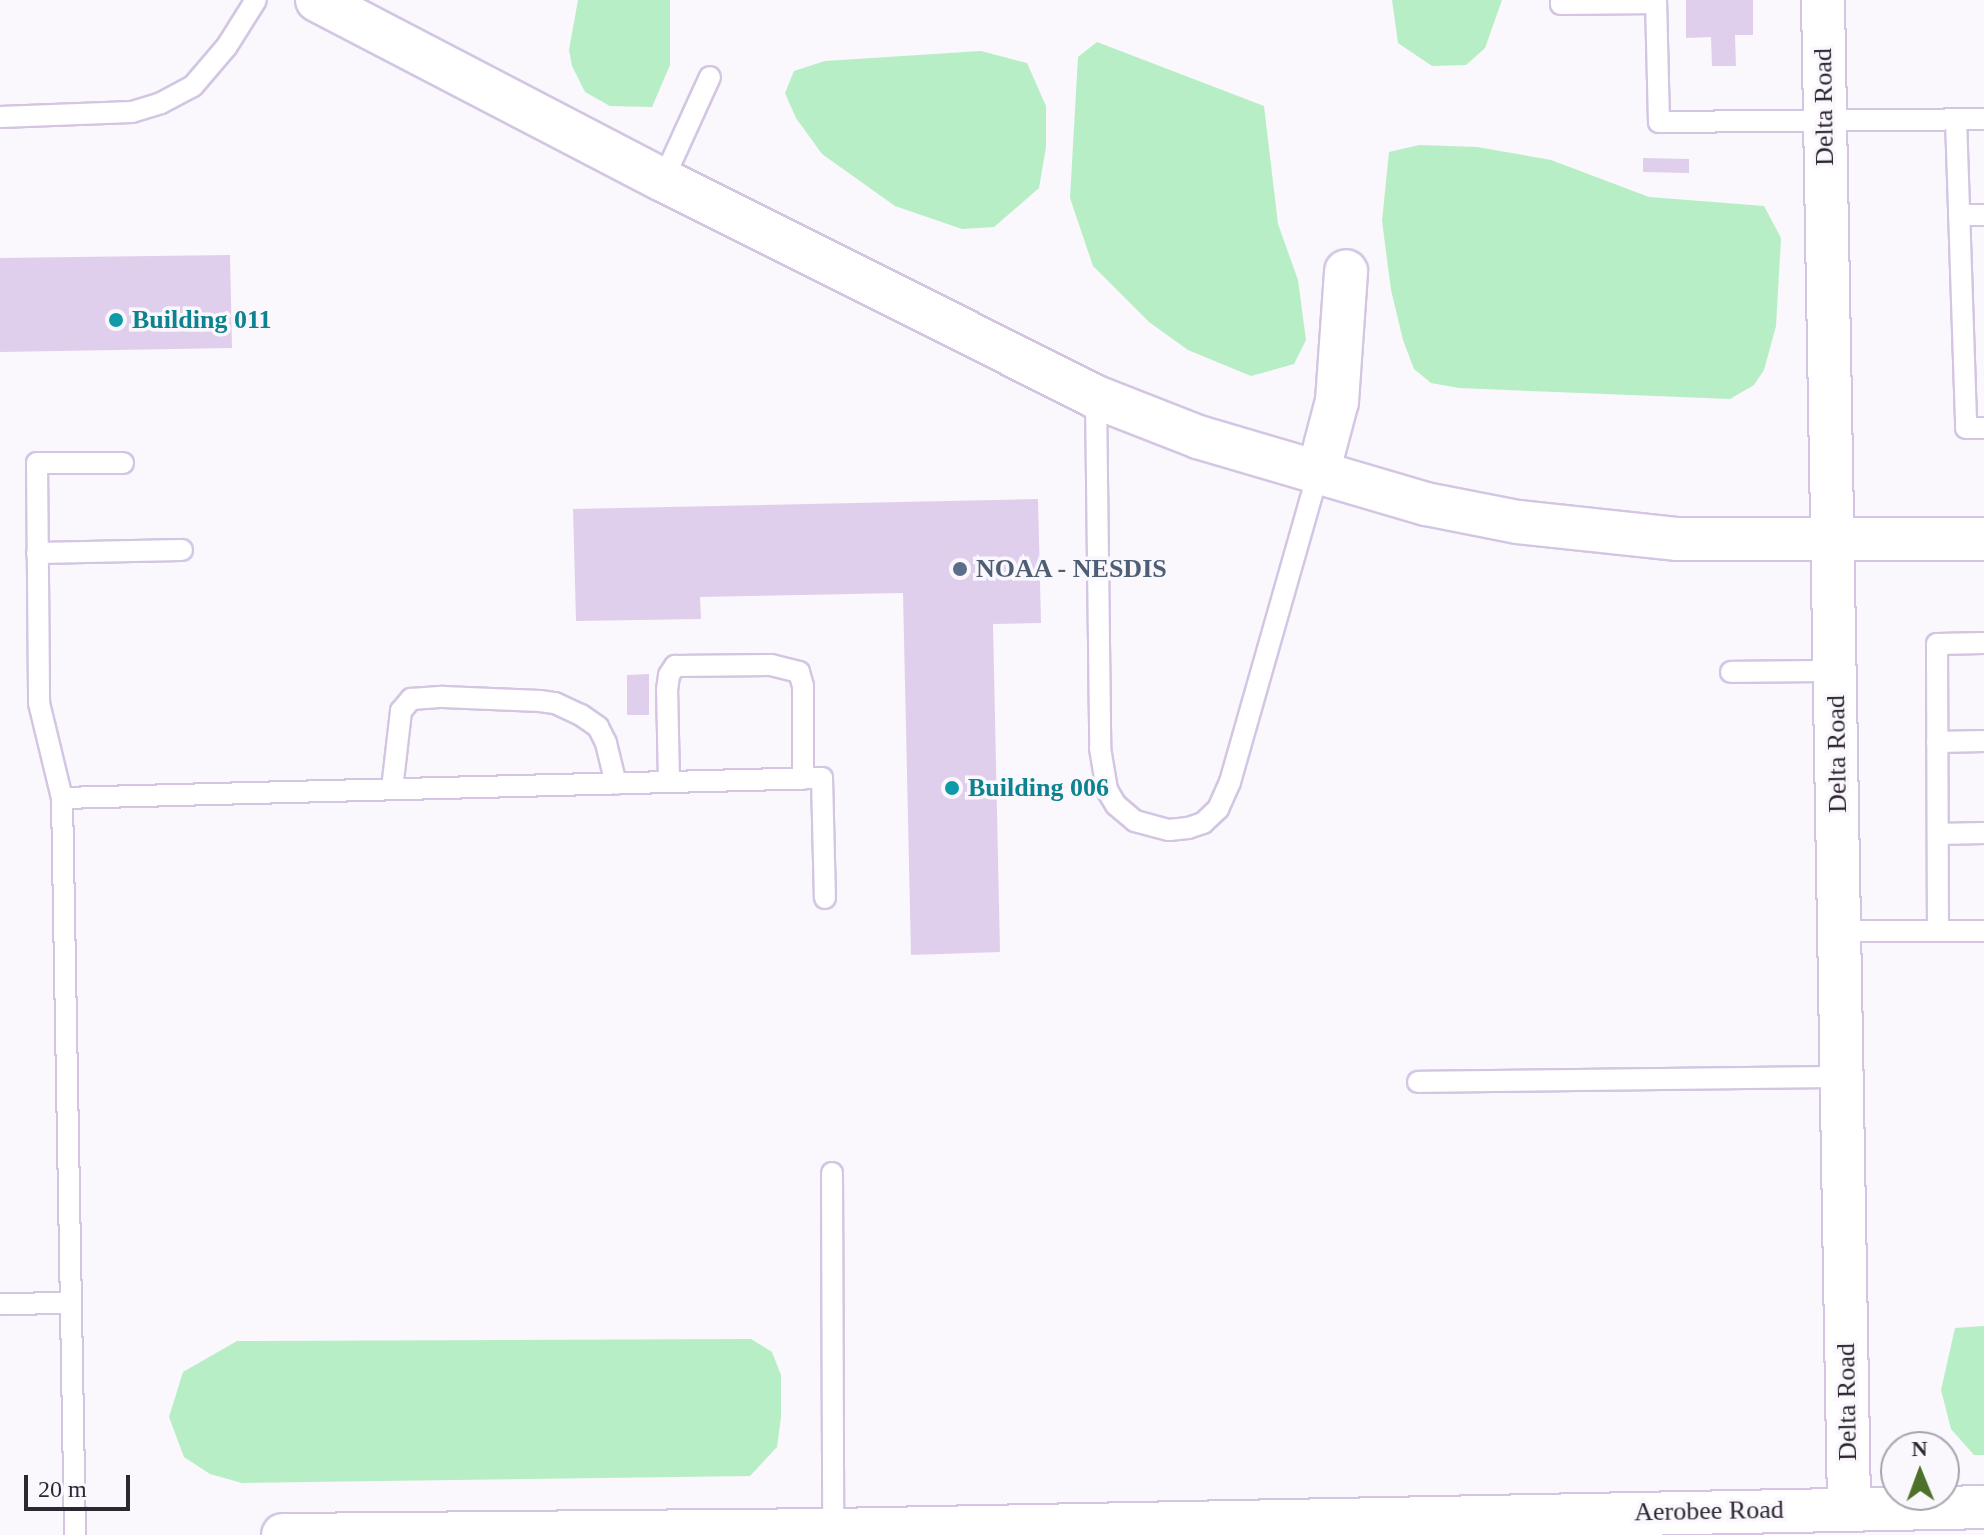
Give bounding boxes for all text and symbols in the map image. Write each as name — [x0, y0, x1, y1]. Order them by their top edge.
street label: Delta Road — [1807, 48, 1841, 166]
place label: Building 011 — [132, 304, 271, 336]
marker: Building 011 — [107, 311, 125, 329]
place label: NOAA - NESDIS — [976, 553, 1168, 585]
marker: NOAA - NESDIS — [951, 560, 969, 578]
street label: Delta Road — [1820, 695, 1854, 813]
place label: Building 006 — [968, 772, 1109, 804]
marker: Building 006 — [943, 779, 961, 797]
street label: Delta Road — [1830, 1343, 1864, 1461]
north arrow — [1880, 1431, 1960, 1511]
text: N — [1911, 1436, 1928, 1461]
scale bar — [28, 1459, 134, 1509]
text: 20 m — [38, 1476, 87, 1502]
street label: Aerobee Road — [1634, 1494, 1784, 1528]

